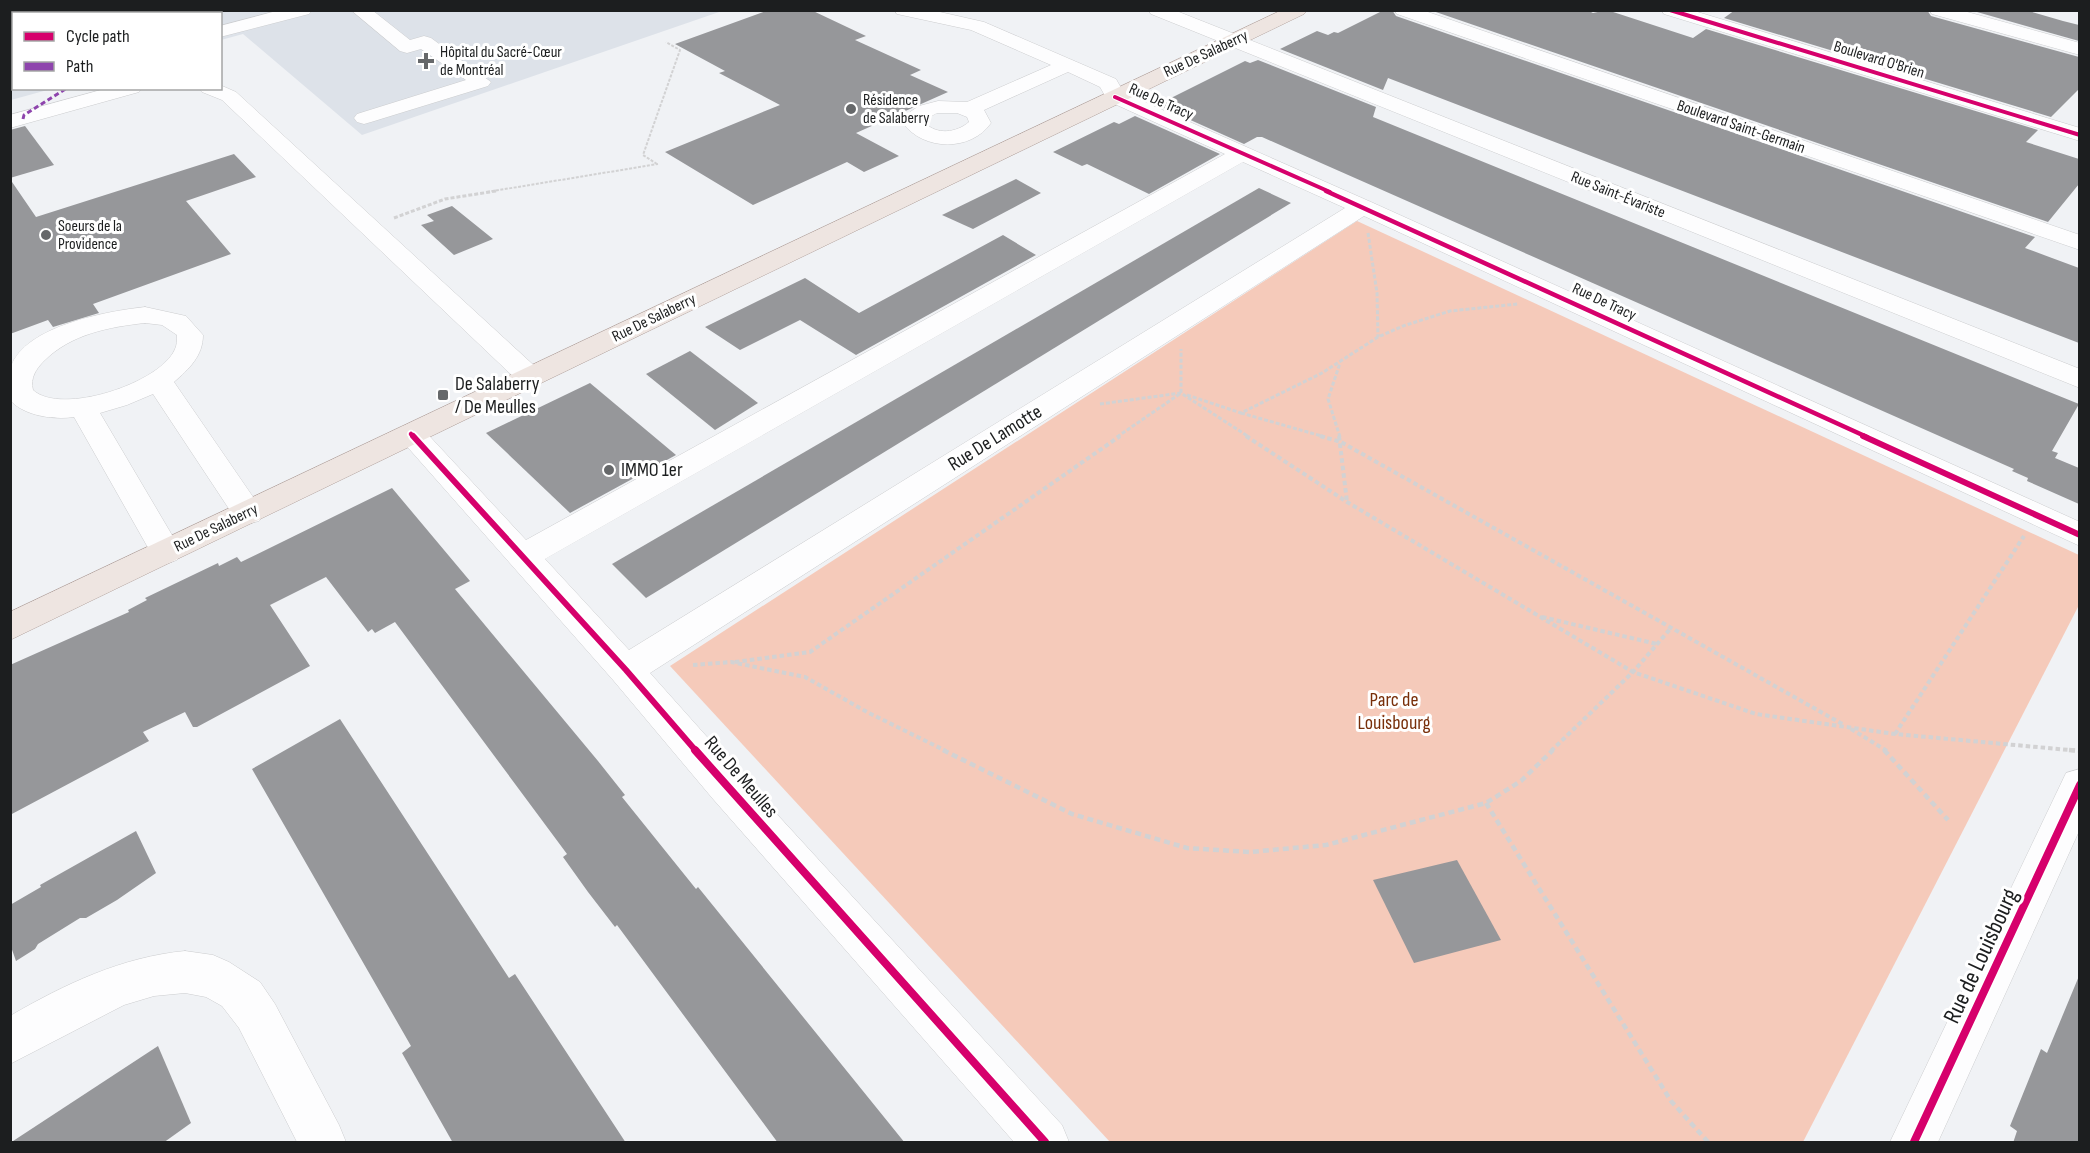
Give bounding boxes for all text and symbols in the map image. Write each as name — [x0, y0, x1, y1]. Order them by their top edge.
legend — [12, 12, 222, 90]
text: Cycle path — [66, 26, 130, 47]
street label: Rue De Salaberry — [1161, 26, 1251, 82]
street label: Boulevard O'Brien — [1831, 37, 1927, 83]
place label: Hôpital du Sacré-Cœur de Montréal — [440, 43, 562, 80]
marker: Hôpital du Sacré-Cœur de Montréal — [417, 52, 435, 70]
text: Path — [66, 56, 94, 77]
street label: Rue De Tracy — [1126, 79, 1196, 125]
place label: Résidence de Salaberry — [863, 91, 929, 128]
street label: Boulevard Saint-Germain — [1674, 96, 1808, 158]
marker: Résidence de Salaberry — [844, 102, 858, 116]
street label: Rue Saint-Évariste — [1568, 167, 1668, 223]
place label: Soeurs de la Providence — [58, 217, 122, 254]
marker: Soeurs de la Providence — [39, 228, 53, 242]
street label: Rue De Tracy — [1569, 279, 1639, 325]
street label: Rue De Salaberry — [609, 290, 699, 346]
place label: De Salaberry / De Meulles — [455, 372, 540, 419]
marker: De Salaberry / De Meulles — [436, 388, 450, 402]
street label: Rue De Lamotte — [944, 400, 1046, 476]
place label: IMMO 1er — [621, 458, 683, 482]
marker: IMMO 1er — [602, 463, 616, 477]
street label: Rue De Salaberry — [171, 500, 261, 556]
park label: Parc de Louisbourg — [1358, 688, 1430, 735]
street label: Rue De Meulles — [699, 731, 783, 823]
street label: Rue de Louisbourg — [1937, 884, 2025, 1028]

